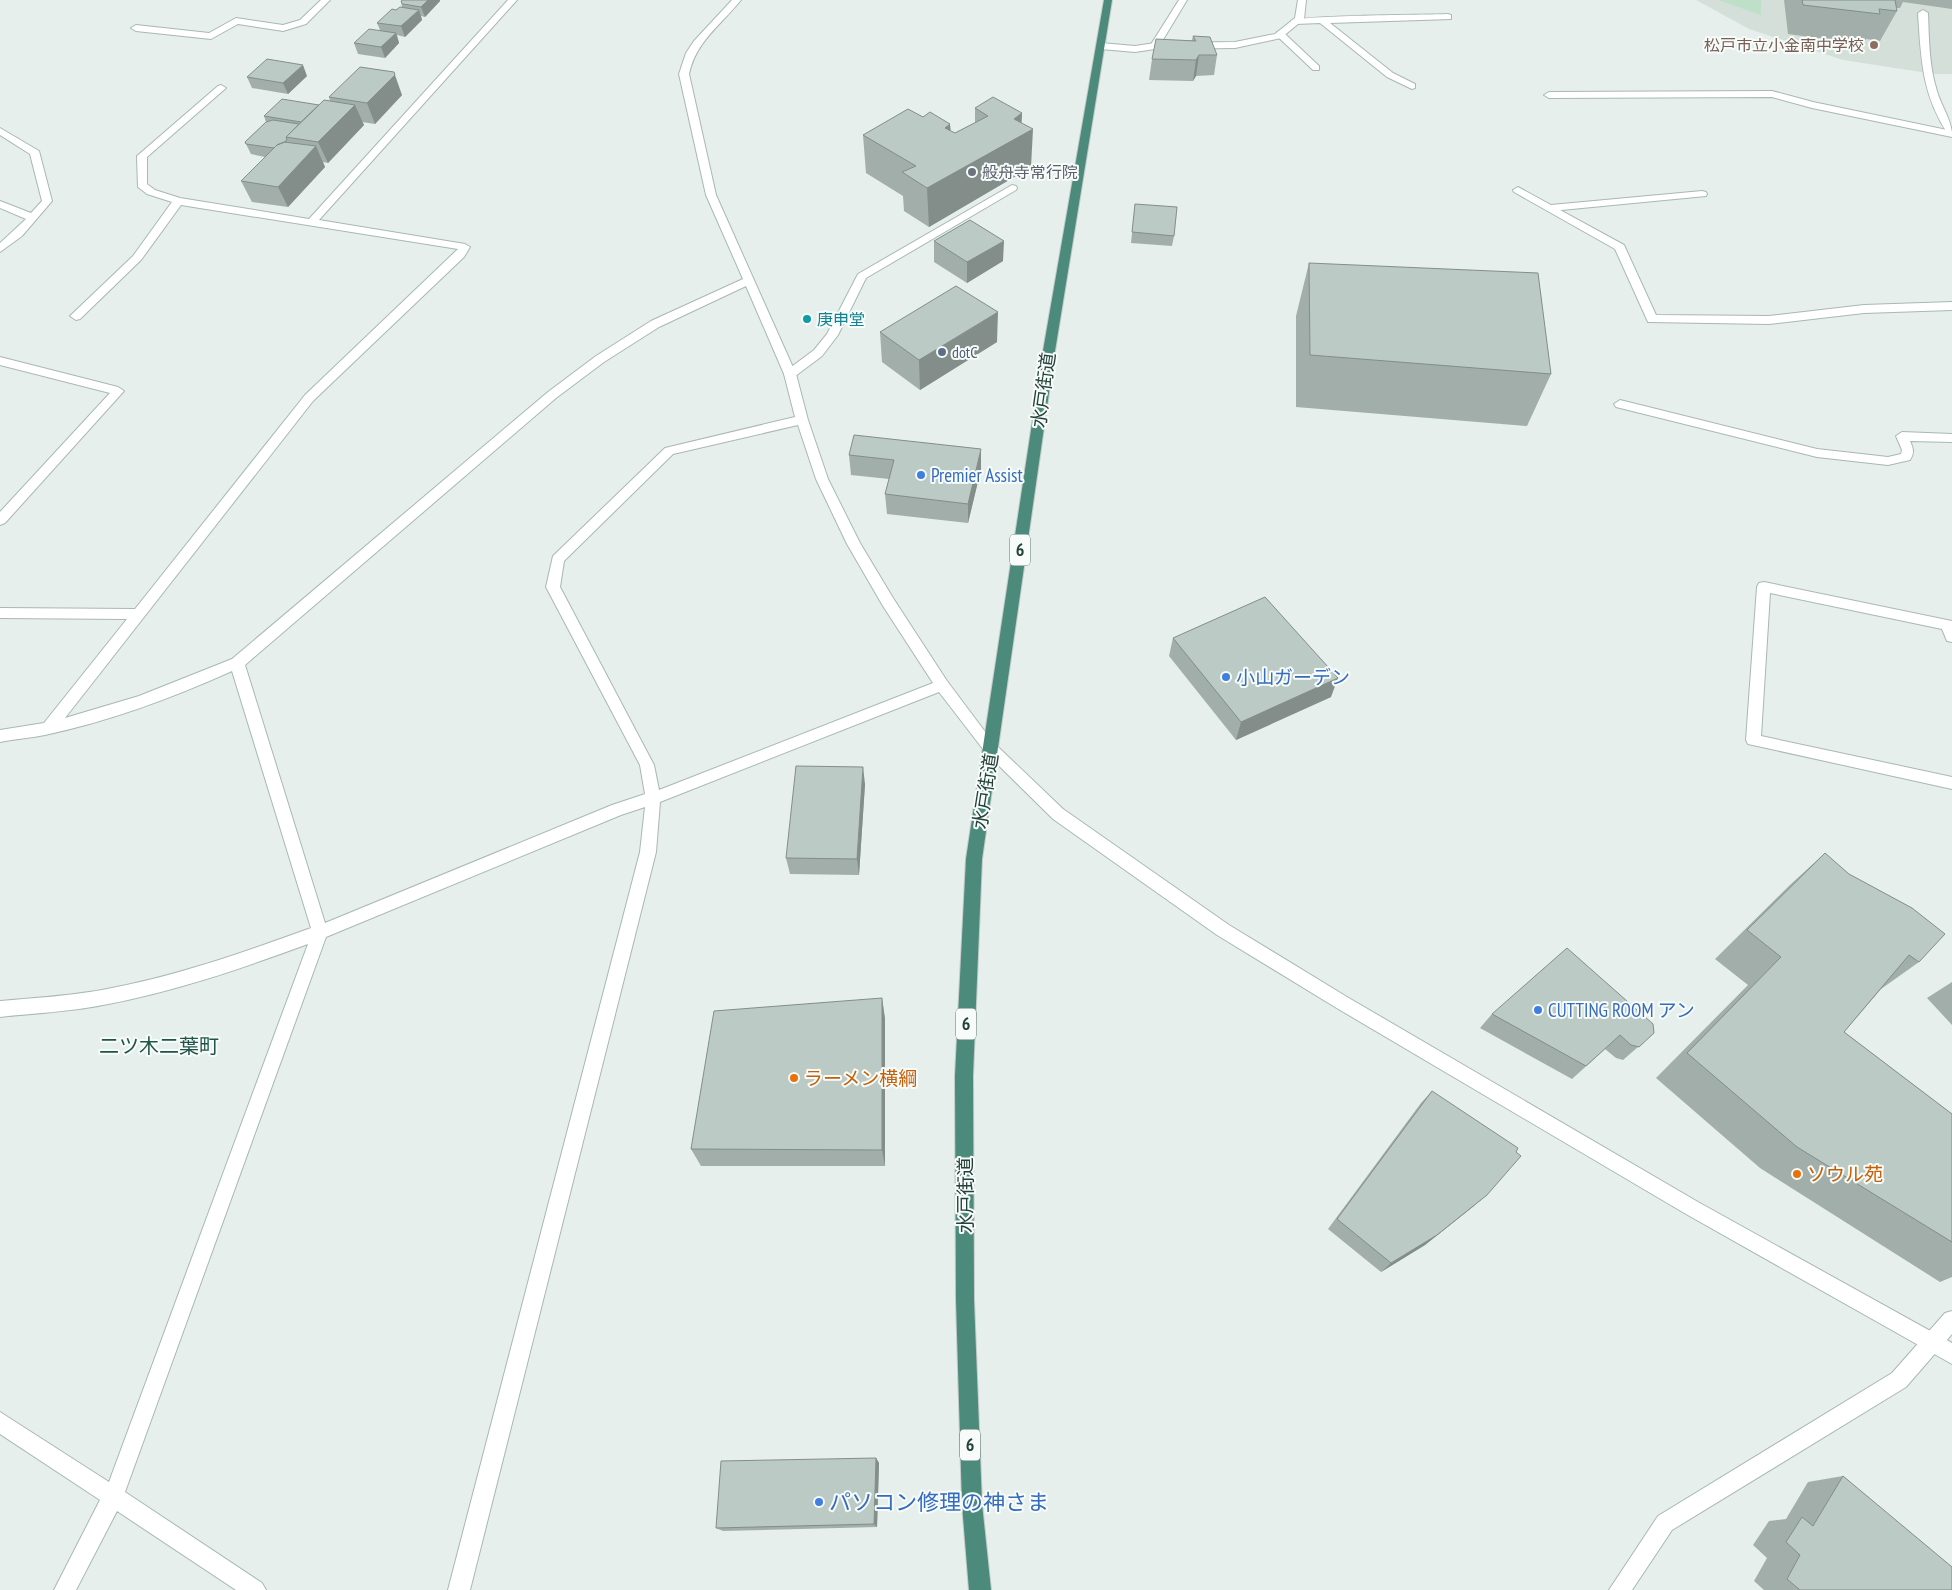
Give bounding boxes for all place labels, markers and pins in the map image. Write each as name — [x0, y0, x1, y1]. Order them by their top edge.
place label: 松戸市立小金南中学校 — [1704, 35, 1864, 55]
marker: 松戸市立小金南中学校 — [1868, 39, 1880, 51]
place label: 般舟寺常行院 — [982, 162, 1078, 182]
marker: 般舟寺常行院 — [966, 166, 978, 178]
place label: 庚申堂 — [817, 309, 865, 329]
marker: 庚申堂 — [801, 313, 813, 325]
place label: dotC — [952, 342, 978, 362]
marker: dotC — [936, 346, 948, 358]
place label: Premier Assist — [931, 463, 1024, 487]
marker: Premier Assist — [915, 469, 927, 481]
place label: 小山ガーデン — [1236, 665, 1350, 689]
marker: 小山ガーデン — [1220, 671, 1232, 683]
place label: CUTTING ROOM アン — [1548, 998, 1695, 1022]
marker: CUTTING ROOM アン — [1532, 1004, 1544, 1016]
place label: ラーメン横綱 — [804, 1066, 917, 1090]
marker: ラーメン横綱 — [788, 1072, 800, 1084]
place label: ソウル苑 — [1807, 1162, 1883, 1186]
marker: ソウル苑 — [1791, 1168, 1803, 1180]
place label: パソコン修理の神さま — [829, 1488, 1049, 1516]
marker: パソコン修理の神さま — [813, 1496, 825, 1508]

